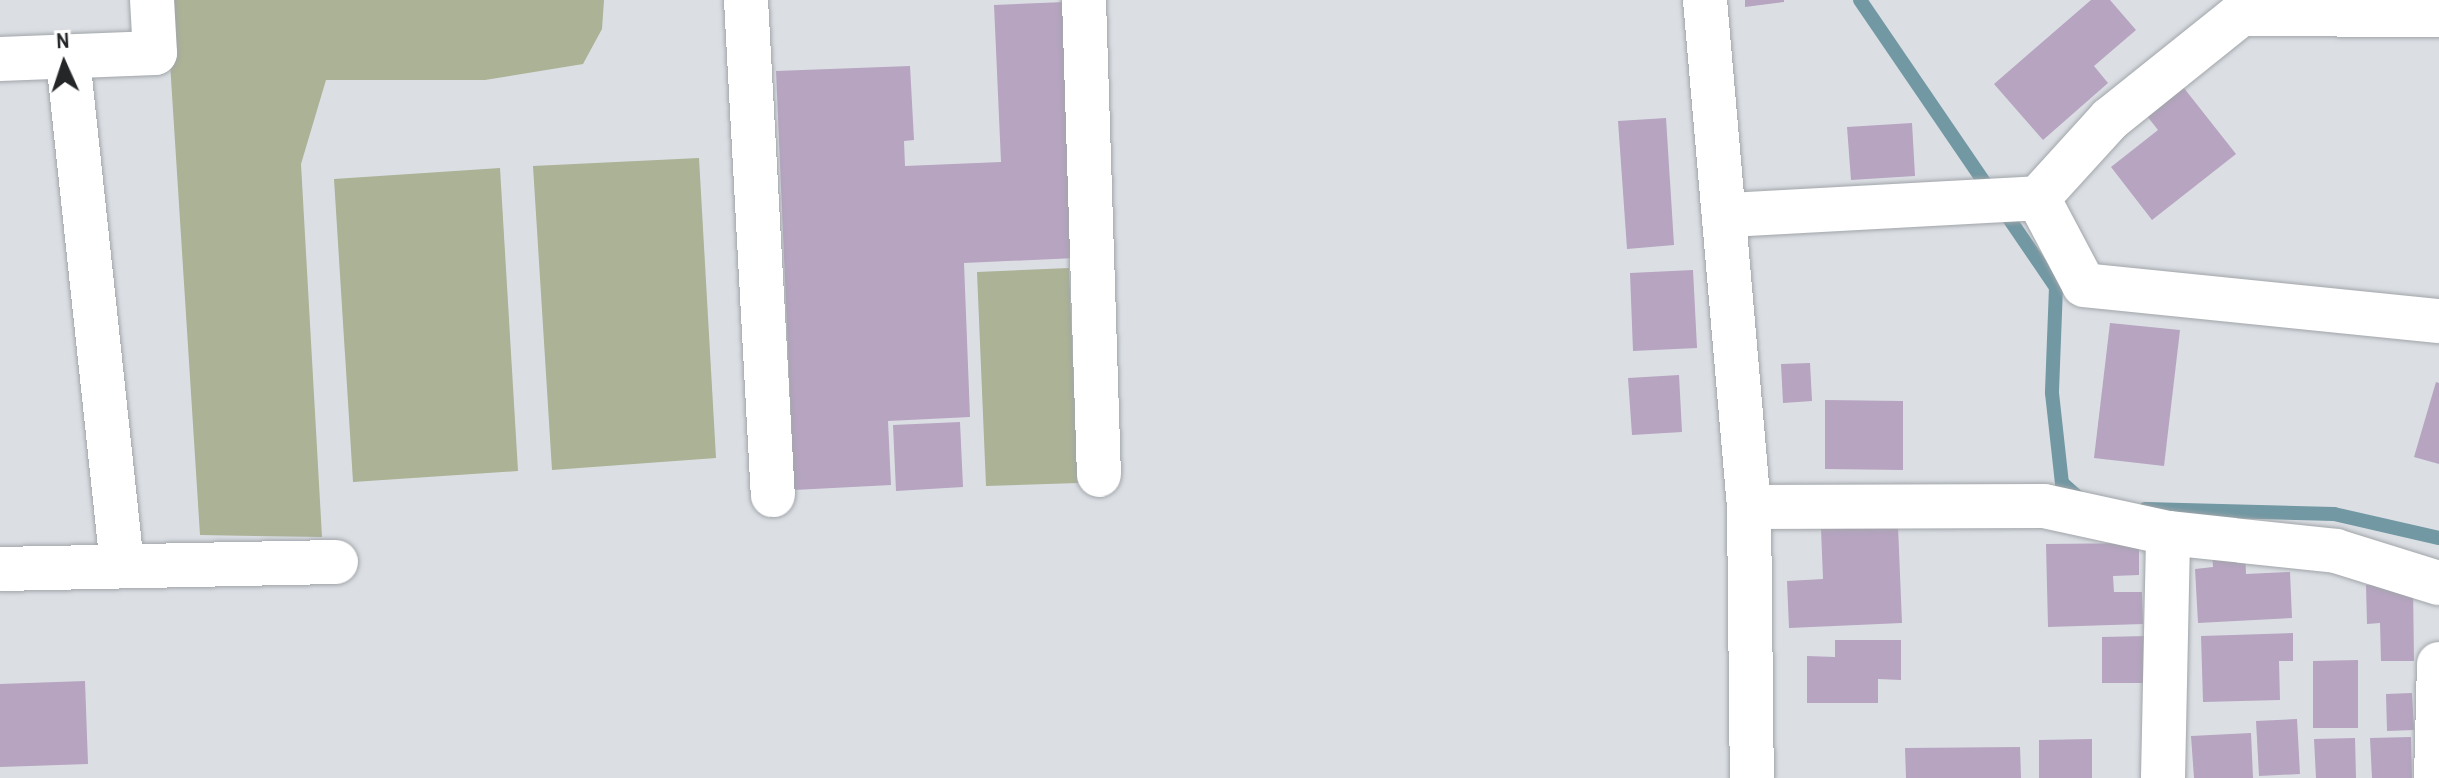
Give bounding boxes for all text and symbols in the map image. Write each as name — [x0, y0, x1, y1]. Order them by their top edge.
north arrow — [24, 24, 104, 104]
text: N — [55, 25, 70, 55]

